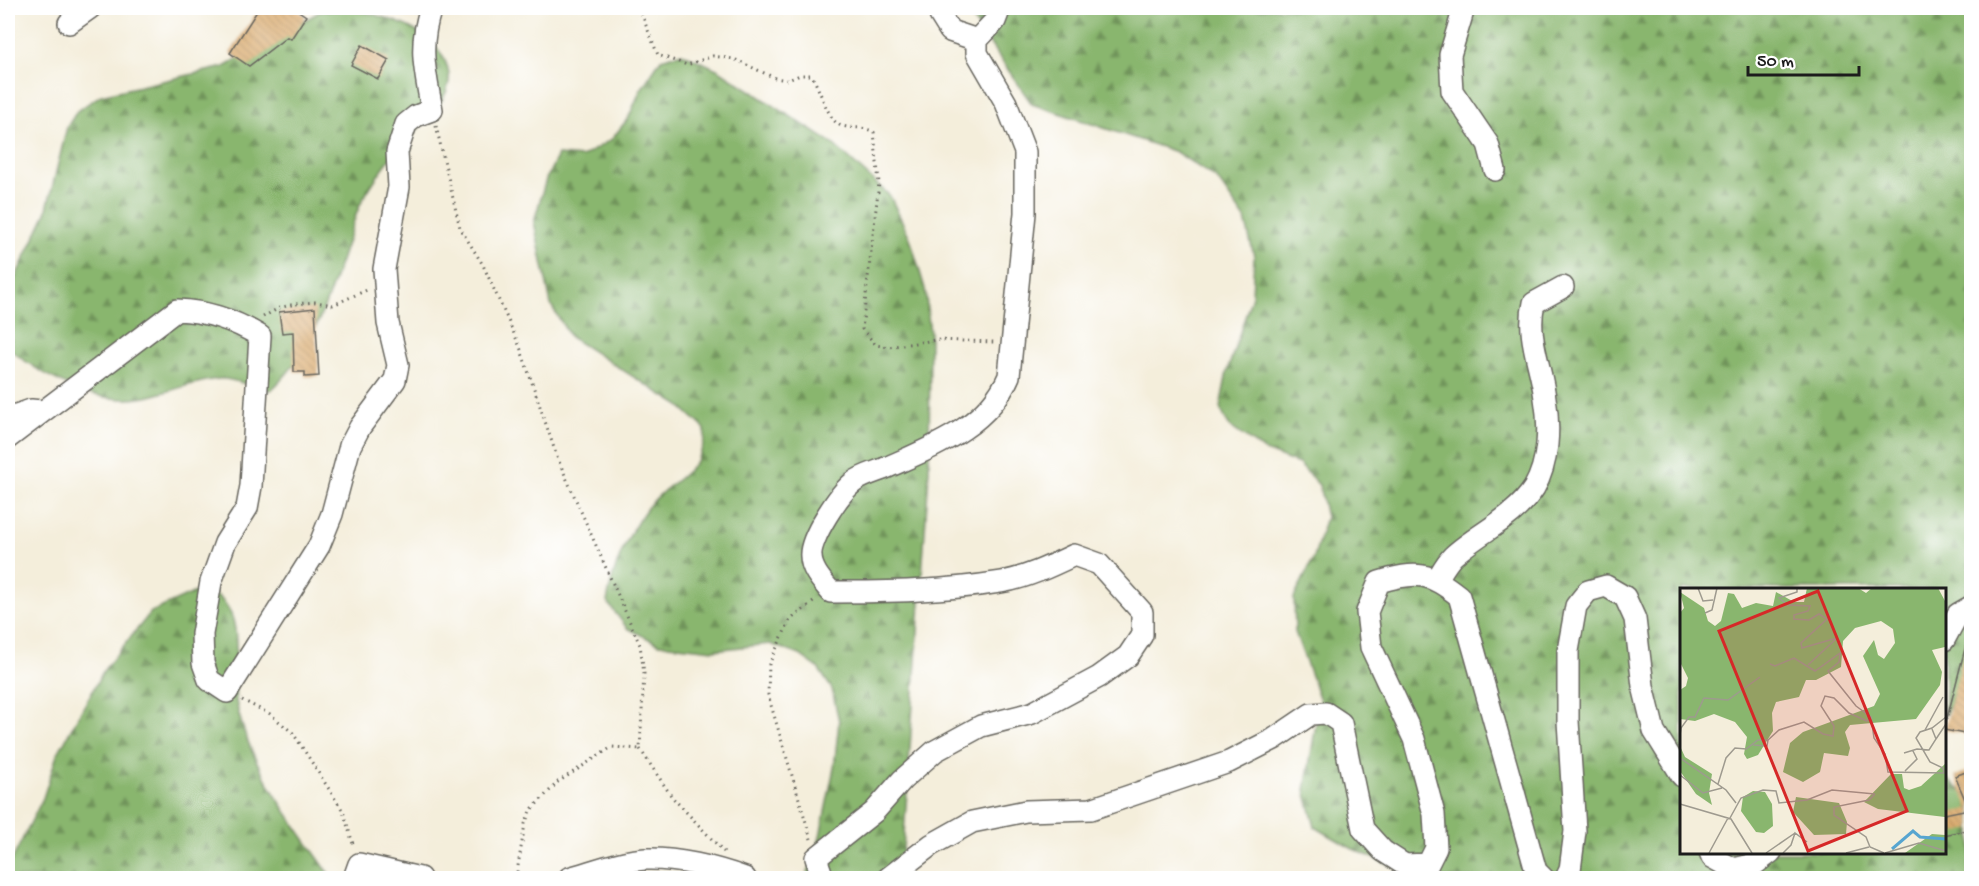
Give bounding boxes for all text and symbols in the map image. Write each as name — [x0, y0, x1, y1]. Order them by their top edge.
scale bar — [1748, 39, 1859, 77]
text: 50 m — [1757, 52, 1794, 73]
inset map — [1680, 588, 1946, 853]

